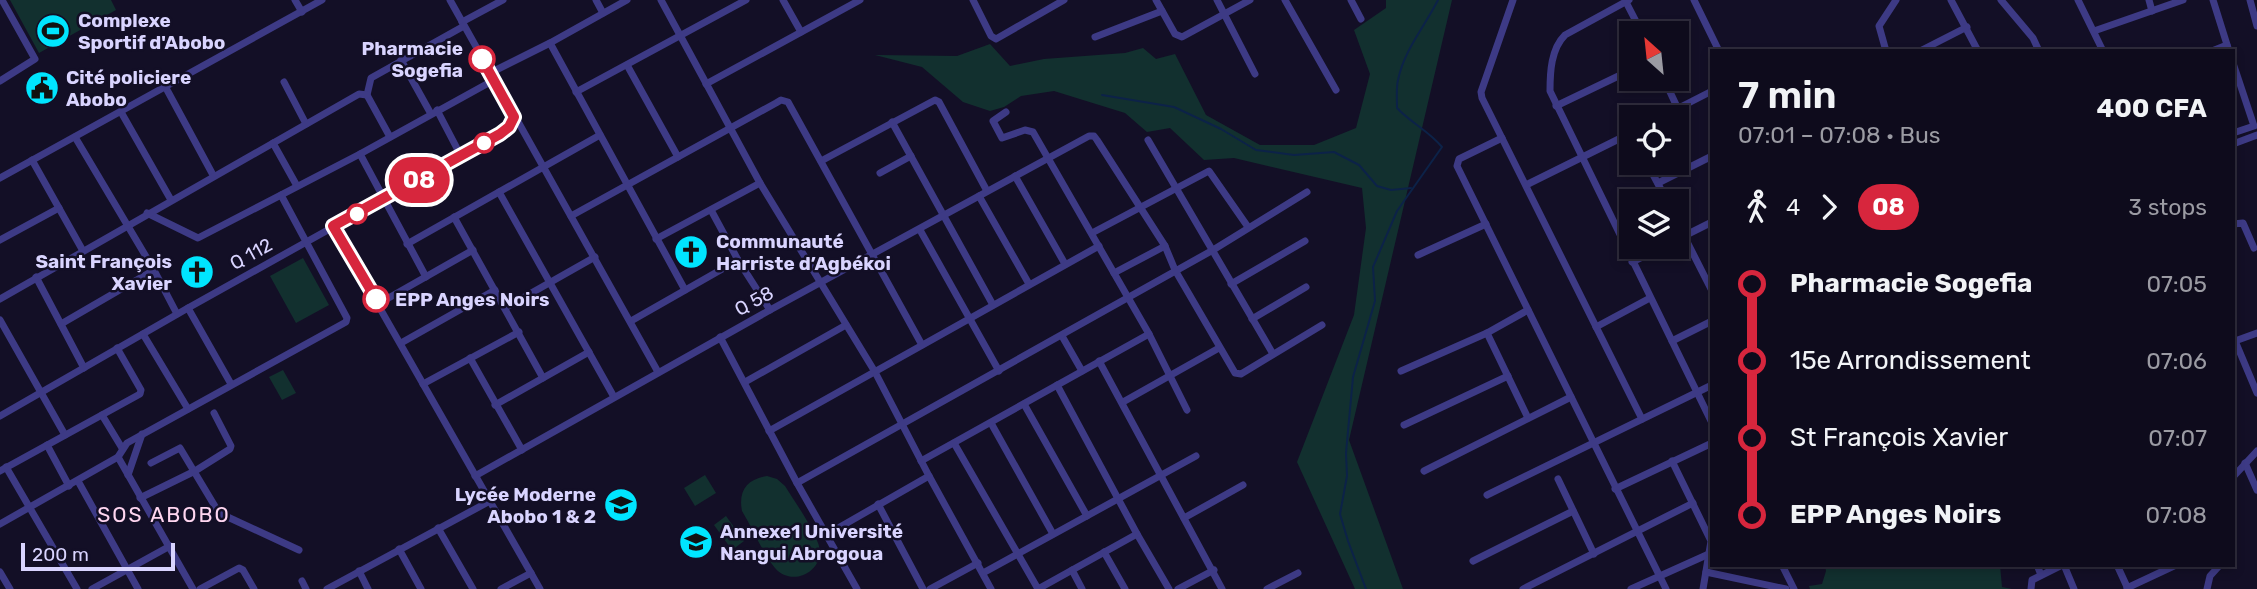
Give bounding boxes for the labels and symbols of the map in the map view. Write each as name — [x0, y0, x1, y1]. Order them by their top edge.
place label: Complexe Sportif d'Abobo — [78, 9, 225, 54]
sports icon: Complexe Sportif d'Abobo — [34, 12, 72, 50]
north arrow — [1619, 21, 1689, 91]
place label: Pharmacie Sogefia — [361, 37, 463, 82]
marker: Pharmacie Sogefia — [469, 46, 495, 72]
place label: Cité policiere Abobo — [66, 66, 191, 111]
public building icon: Cité policiere Abobo — [23, 69, 61, 107]
unlabelled marker — [474, 133, 494, 153]
line badge: 08 — [388, 157, 450, 203]
unlabelled marker — [347, 204, 367, 224]
place label: Communauté Harriste d’Agbékoi — [716, 230, 891, 275]
street label: Q 112 — [226, 233, 276, 275]
church icon: Communauté Harriste d’Agbékoi — [672, 233, 710, 271]
place label: Saint François Xavier — [36, 250, 172, 295]
church icon: Saint François Xavier — [178, 253, 216, 291]
street label: Q 58 — [731, 281, 777, 321]
marker: EPP Anges Noirs — [363, 286, 389, 312]
place label: EPP Anges Noirs — [395, 288, 550, 311]
place label: Lycée Moderne Abobo 1 & 2 — [455, 483, 596, 528]
school or university icon: Lycée Moderne Abobo 1 & 2 — [602, 486, 640, 524]
district label: SOS ABOBO — [97, 502, 231, 527]
place label: Annexe1 Université Nangui Abrogoua — [720, 520, 903, 565]
school or university icon: Annexe1 Université Nangui Abrogoua — [677, 523, 715, 561]
scale bar — [21, 540, 175, 572]

